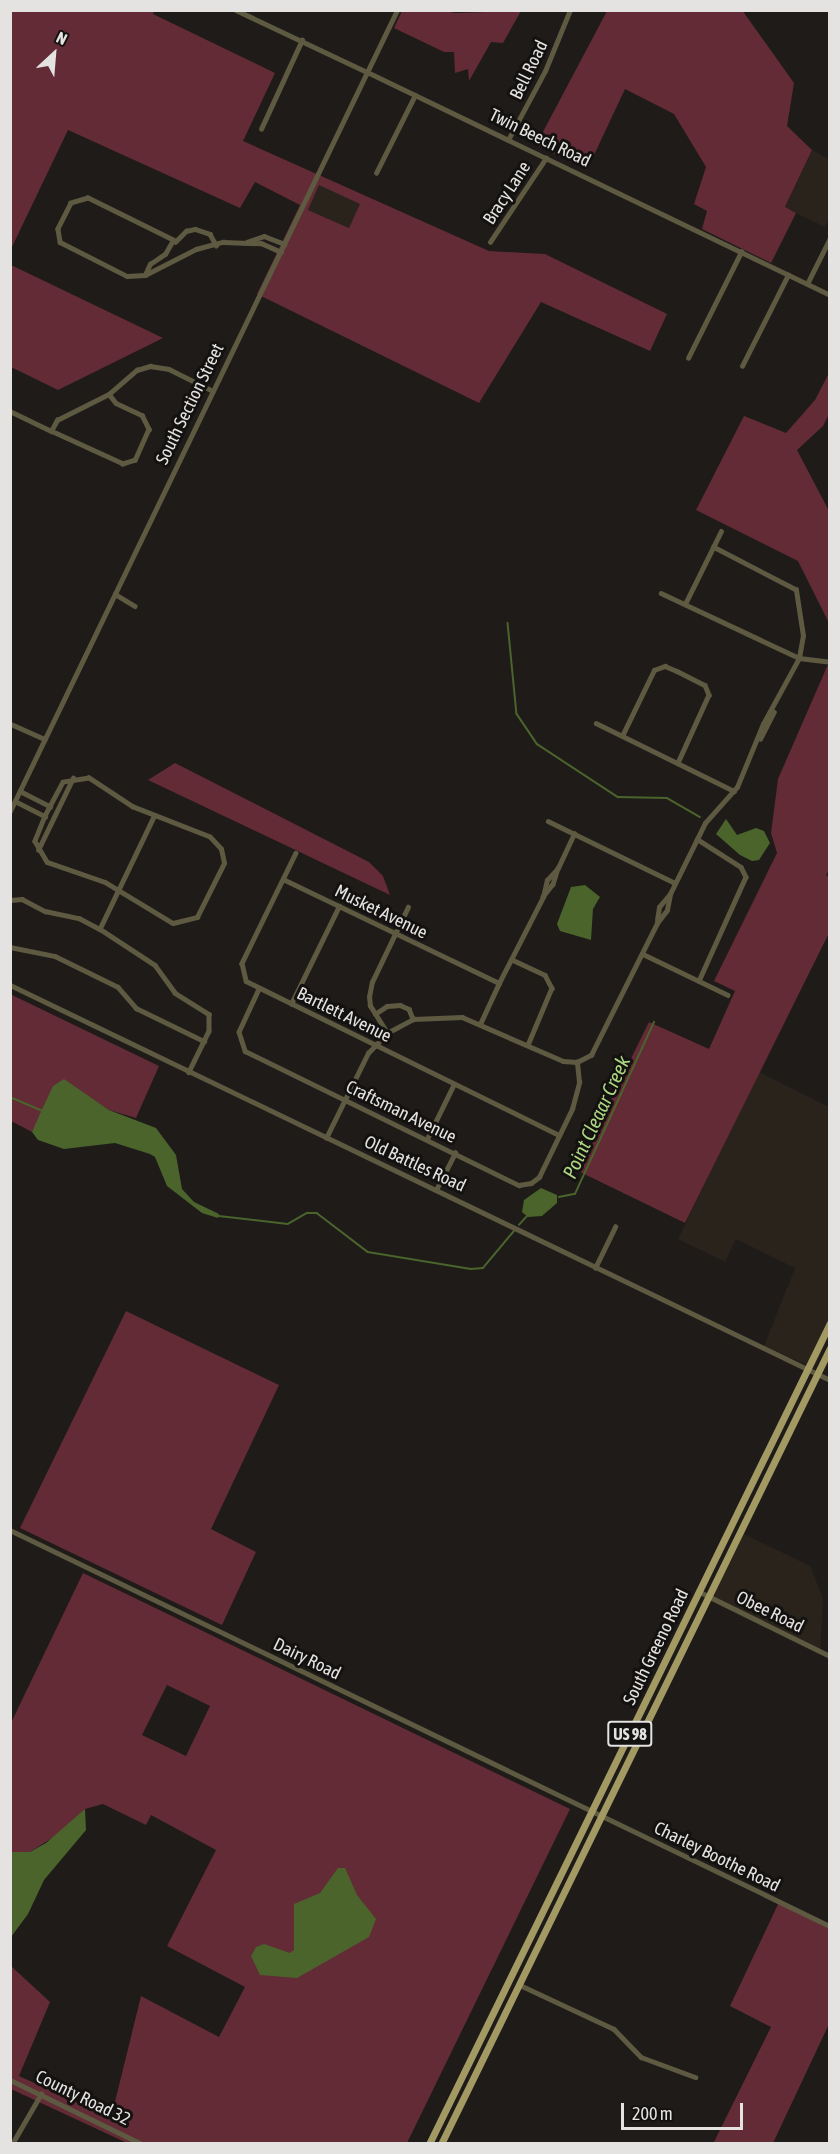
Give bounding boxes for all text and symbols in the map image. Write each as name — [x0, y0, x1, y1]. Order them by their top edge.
north arrow — [24, 24, 84, 84]
text: N — [54, 28, 70, 48]
street label: Bell Road — [505, 37, 553, 103]
street label: Twin Beech Road — [486, 104, 594, 172]
street label: Bracy Lane — [479, 157, 535, 229]
street label: South Section Street — [151, 340, 229, 468]
street label: Musket Avenue — [331, 880, 431, 944]
street label: Bartlett Avenue — [293, 983, 395, 1047]
water label: Point Cleaar Creek — [557, 1052, 635, 1182]
street label: Craftsman Avenue — [342, 1076, 460, 1148]
street label: Old Battles Road — [361, 1131, 469, 1197]
street label: South Greeno Road — [619, 1586, 693, 1708]
street label: Obee Road — [733, 1586, 807, 1638]
street label: Dairy Road — [270, 1633, 344, 1685]
road number: US 98 — [606, 1721, 654, 1747]
street label: Charley Boothe Road — [651, 1817, 783, 1897]
street label: County Road 32 — [32, 2066, 134, 2130]
scale bar — [624, 2091, 746, 2129]
text: 200 m — [632, 2103, 673, 2124]

